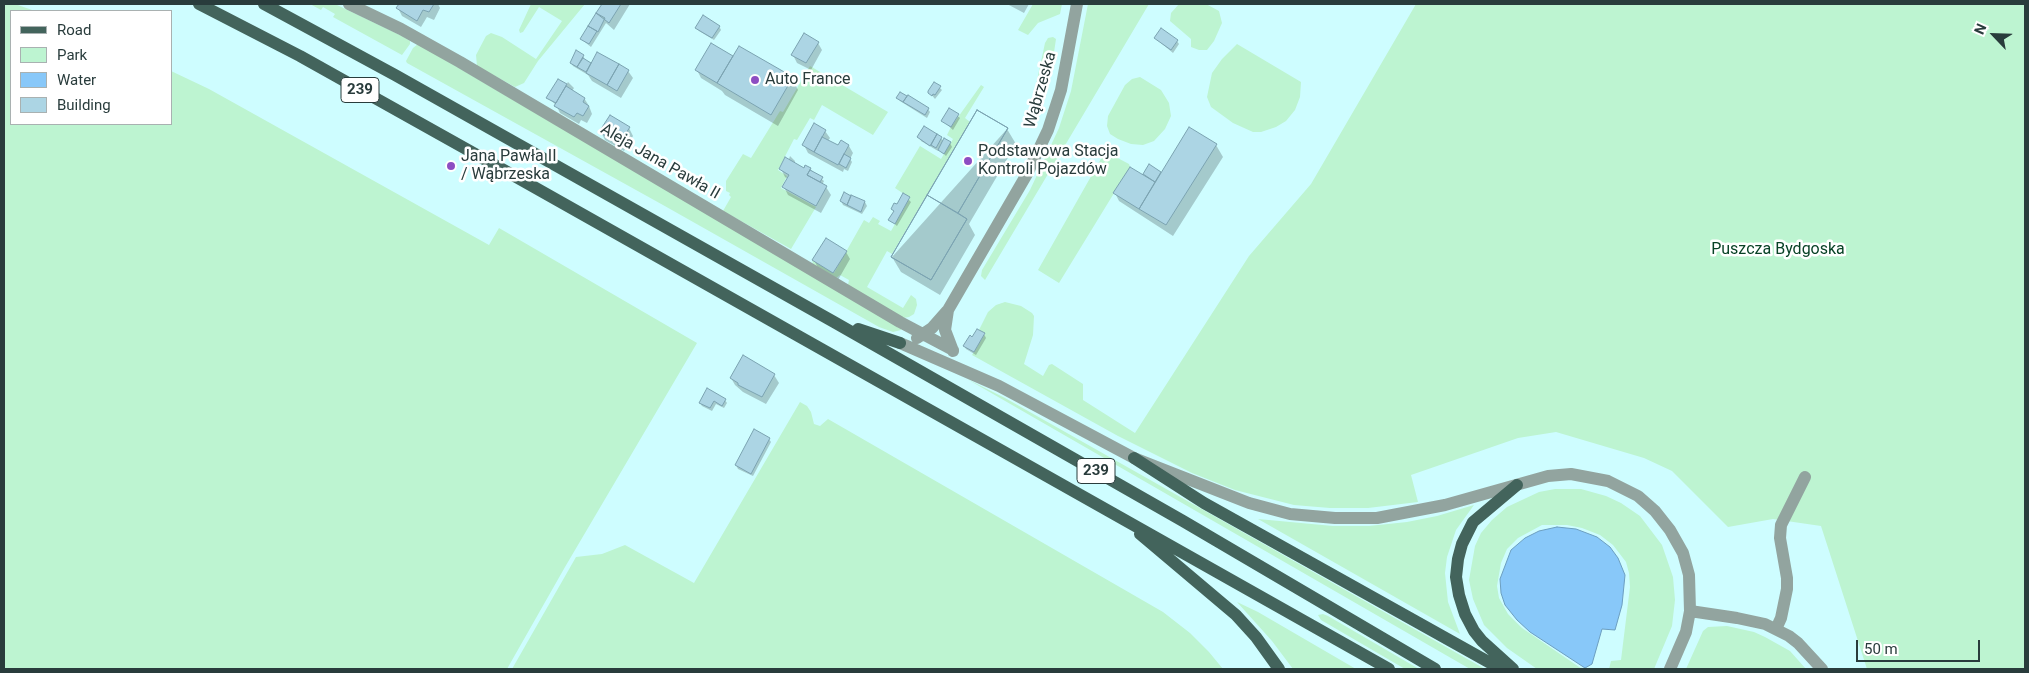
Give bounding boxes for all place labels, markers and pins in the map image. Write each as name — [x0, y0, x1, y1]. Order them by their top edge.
place label: Auto France — [765, 70, 850, 90]
marker: Auto France — [749, 74, 761, 86]
place label: Podstawowa Stacja Kontroli Pojazdów — [978, 142, 1119, 180]
place label: Jana Pawła II / Wąbrzeska — [461, 147, 556, 185]
marker: Podstawowa Stacja Kontroli Pojazdów — [962, 155, 974, 167]
marker: Jana Pawła II / Wąbrzeska — [445, 160, 457, 172]

